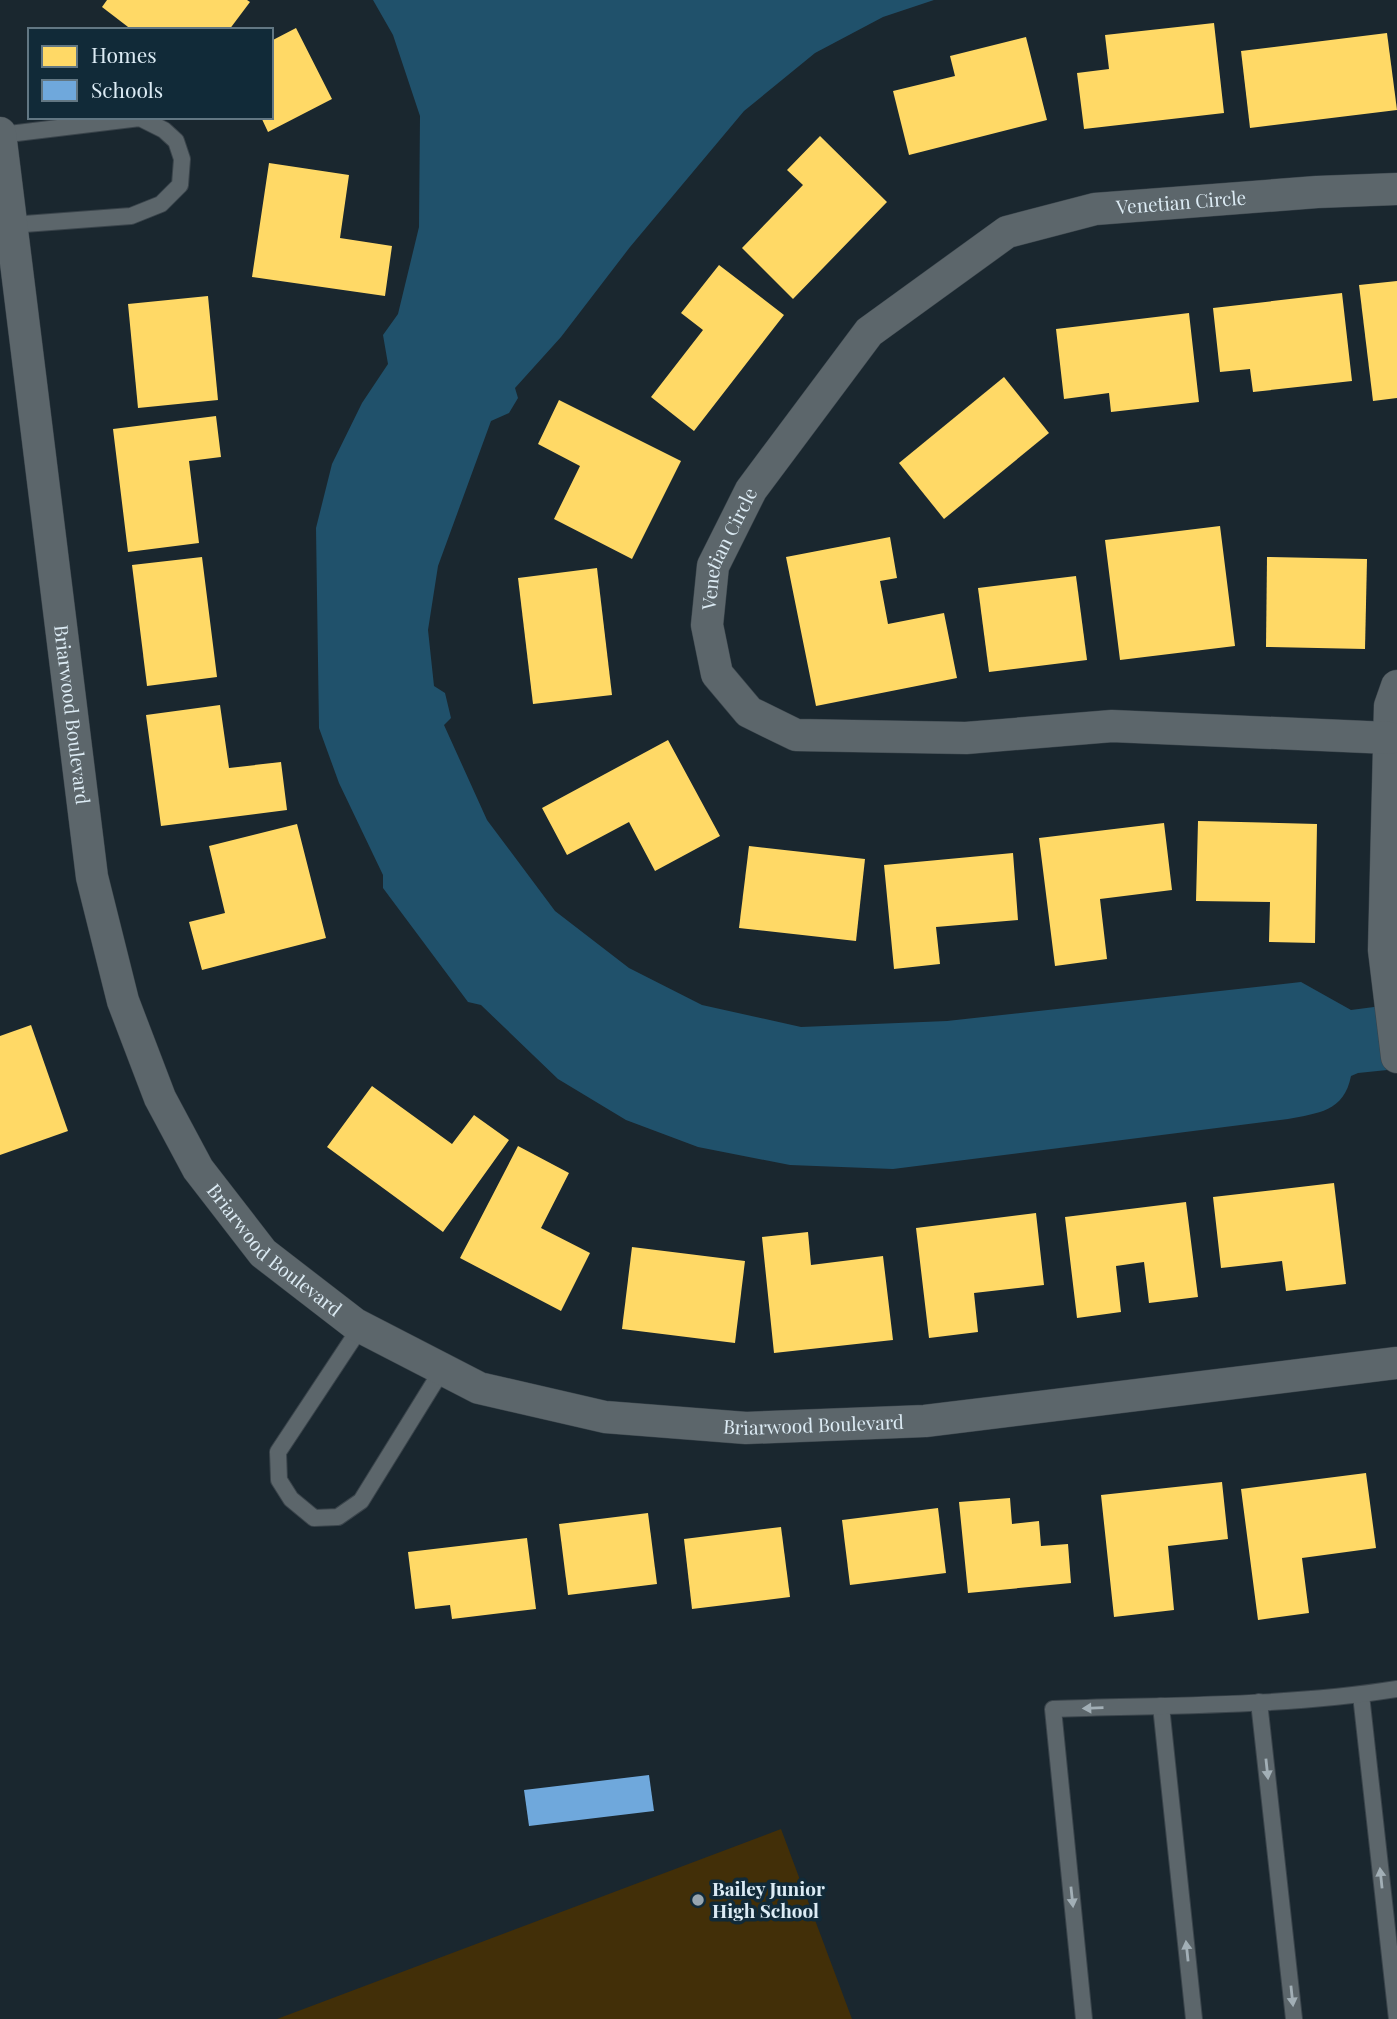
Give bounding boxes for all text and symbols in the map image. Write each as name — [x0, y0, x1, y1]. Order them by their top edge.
legend — [28, 28, 273, 119]
text: Homes — [91, 40, 157, 68]
text: Schools — [91, 75, 163, 103]
street label: Venetian Circle — [1114, 183, 1247, 219]
street label: Venetian Circle — [695, 483, 762, 612]
street label: Briarwood Boulevard — [49, 623, 97, 806]
street label: Briarwood Boulevard — [202, 1178, 348, 1321]
street label: Briarwood Boulevard — [722, 1408, 904, 1440]
one-way arrow — [1081, 1702, 1103, 1714]
one-way arrow — [1261, 1759, 1272, 1781]
one-way arrow — [1376, 1866, 1387, 1888]
place label: Bailey Junior High School — [712, 1875, 825, 1923]
one-way arrow — [1066, 1886, 1077, 1908]
marker: Bailey Junior High School — [690, 1892, 706, 1908]
one-way arrow — [1181, 1940, 1192, 1962]
one-way arrow — [1286, 1985, 1297, 2007]

